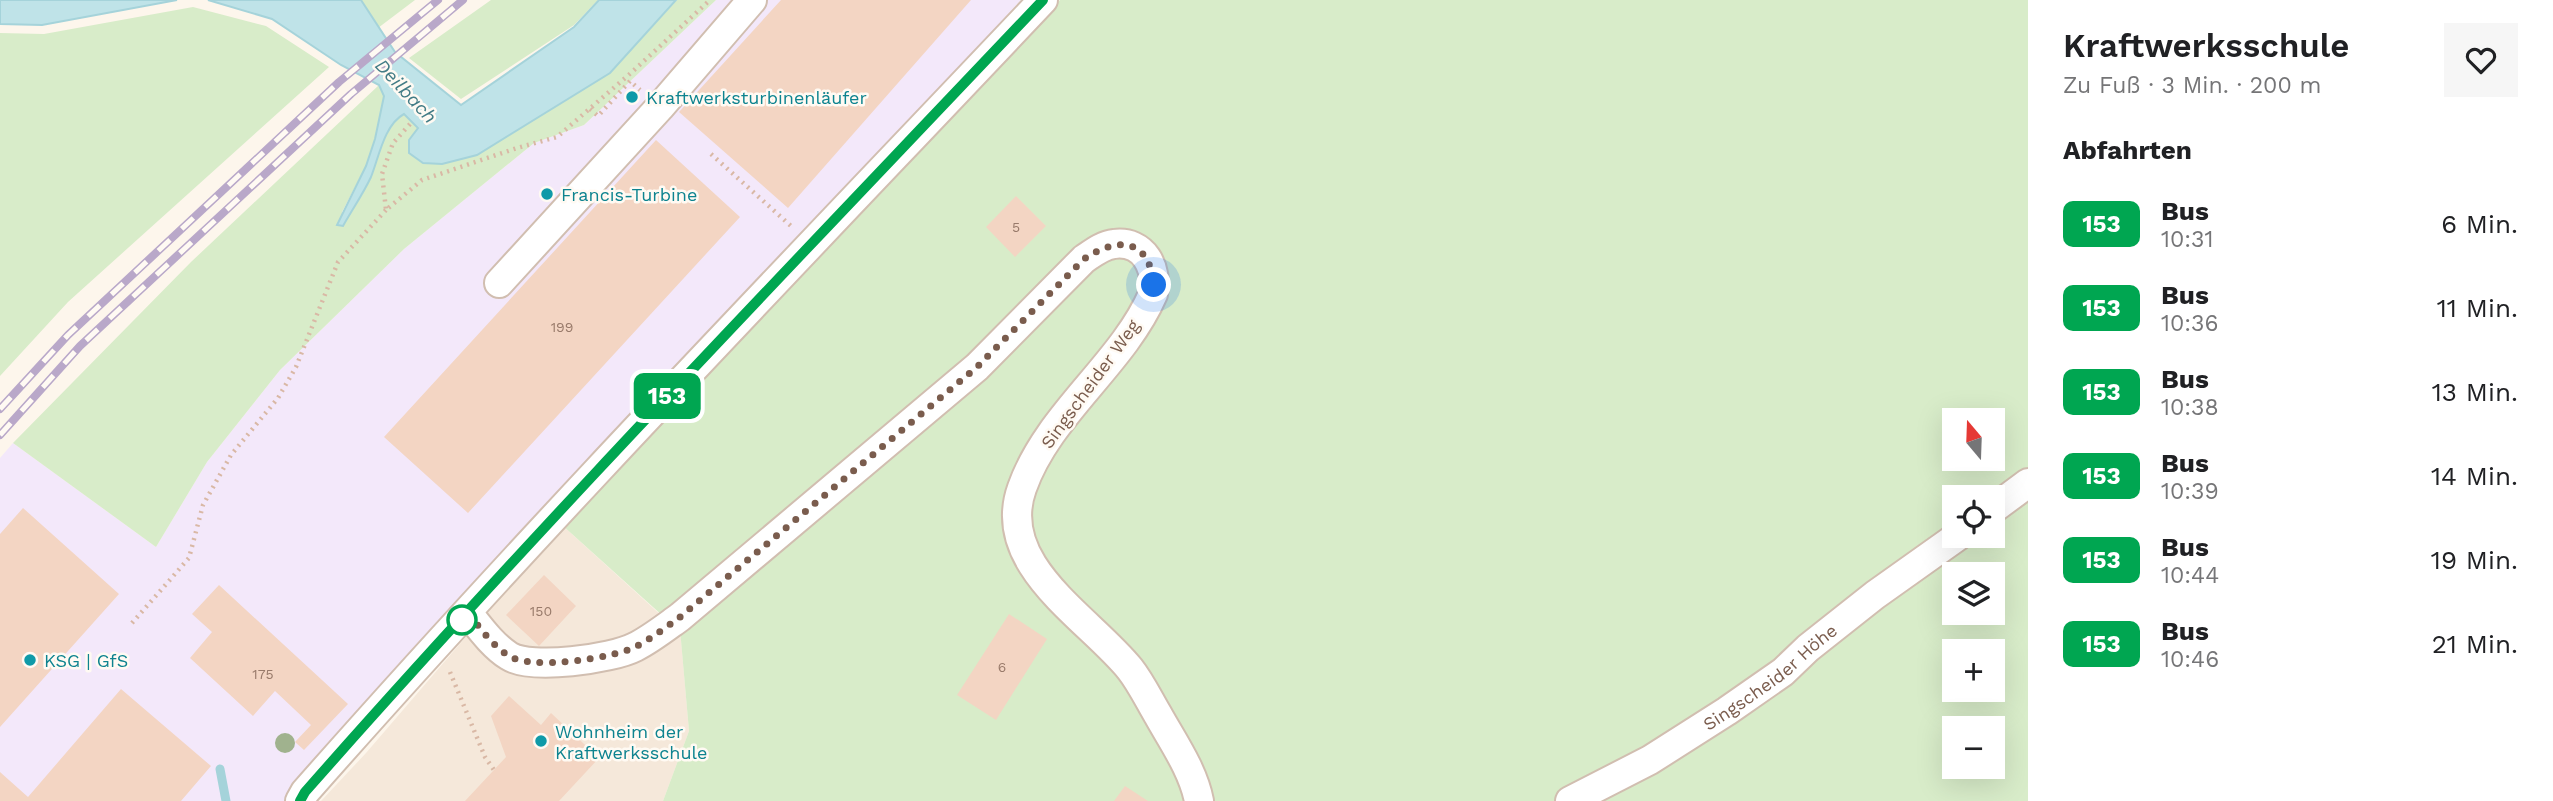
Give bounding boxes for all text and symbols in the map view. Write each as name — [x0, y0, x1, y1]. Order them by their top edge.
button: heart — [2444, 23, 2518, 97]
text: Kraftwerksschule — [2063, 26, 2349, 65]
water label: Deilbach — [370, 54, 442, 128]
text: Zu Fuß · 3 Min. · 200 m — [2063, 72, 2321, 99]
place label: Kraftwerksturbinenläufer — [646, 87, 867, 108]
marker: Kraftwerksturbinenläufer — [624, 89, 640, 105]
text: Abfahrten — [2063, 135, 2192, 165]
place label: Francis-Turbine — [561, 184, 697, 205]
marker: Francis-Turbine — [539, 186, 555, 202]
text: Bus — [2161, 196, 2209, 226]
text: 6 Min. — [2441, 209, 2518, 239]
text: 153 — [2082, 210, 2121, 238]
house number: 5 — [1012, 219, 1020, 235]
text: 10:31 — [2161, 226, 2213, 253]
your location — [1136, 267, 1171, 302]
text: Bus — [2161, 280, 2209, 310]
text: 11 Min. — [2437, 293, 2518, 323]
text: 153 — [2082, 294, 2121, 322]
text: 10:36 — [2161, 310, 2218, 337]
street label: Singscheider Weg — [1036, 315, 1144, 452]
house number: 199 — [551, 319, 573, 335]
text: Bus — [2161, 364, 2209, 394]
line badge: 153 — [627, 373, 707, 419]
text: 13 Min. — [2432, 377, 2518, 407]
text: 153 — [2082, 378, 2121, 406]
text: 153 — [648, 382, 686, 410]
text: 10:38 — [2161, 394, 2219, 421]
north arrow — [1942, 408, 2006, 471]
map controls — [1942, 408, 2005, 779]
text: Bus — [2161, 448, 2209, 478]
text: 14 Min. — [2431, 461, 2518, 491]
text: 153 — [2082, 462, 2121, 490]
text: 10:39 — [2161, 478, 2219, 505]
button: locate — [1942, 485, 2005, 548]
text: Bus — [2161, 532, 2209, 562]
text: 19 Min. — [2431, 545, 2518, 575]
text: 153 — [2082, 546, 2121, 574]
button: layers — [1942, 562, 2005, 625]
text: 10:44 — [2161, 562, 2219, 589]
house number: 150 — [530, 603, 552, 619]
unlabelled marker — [447, 605, 477, 635]
text: Bus — [2161, 616, 2209, 646]
street label: Singscheider Höhe — [1699, 619, 1841, 734]
text: 21 Min. — [2432, 629, 2518, 659]
text: 153 — [2082, 630, 2121, 658]
button: + — [1942, 639, 2005, 702]
text: 10:46 — [2161, 646, 2219, 673]
place label: KSG | GfS — [44, 650, 128, 671]
marker: KSG | GfS — [22, 652, 38, 668]
house number: 6 — [998, 659, 1006, 675]
house number: 175 — [252, 666, 274, 682]
button: − — [1942, 716, 2005, 779]
place label: Wohnheim der Kraftwerksschule — [555, 721, 707, 763]
marker: Wohnheim der Kraftwerksschule — [533, 733, 549, 749]

